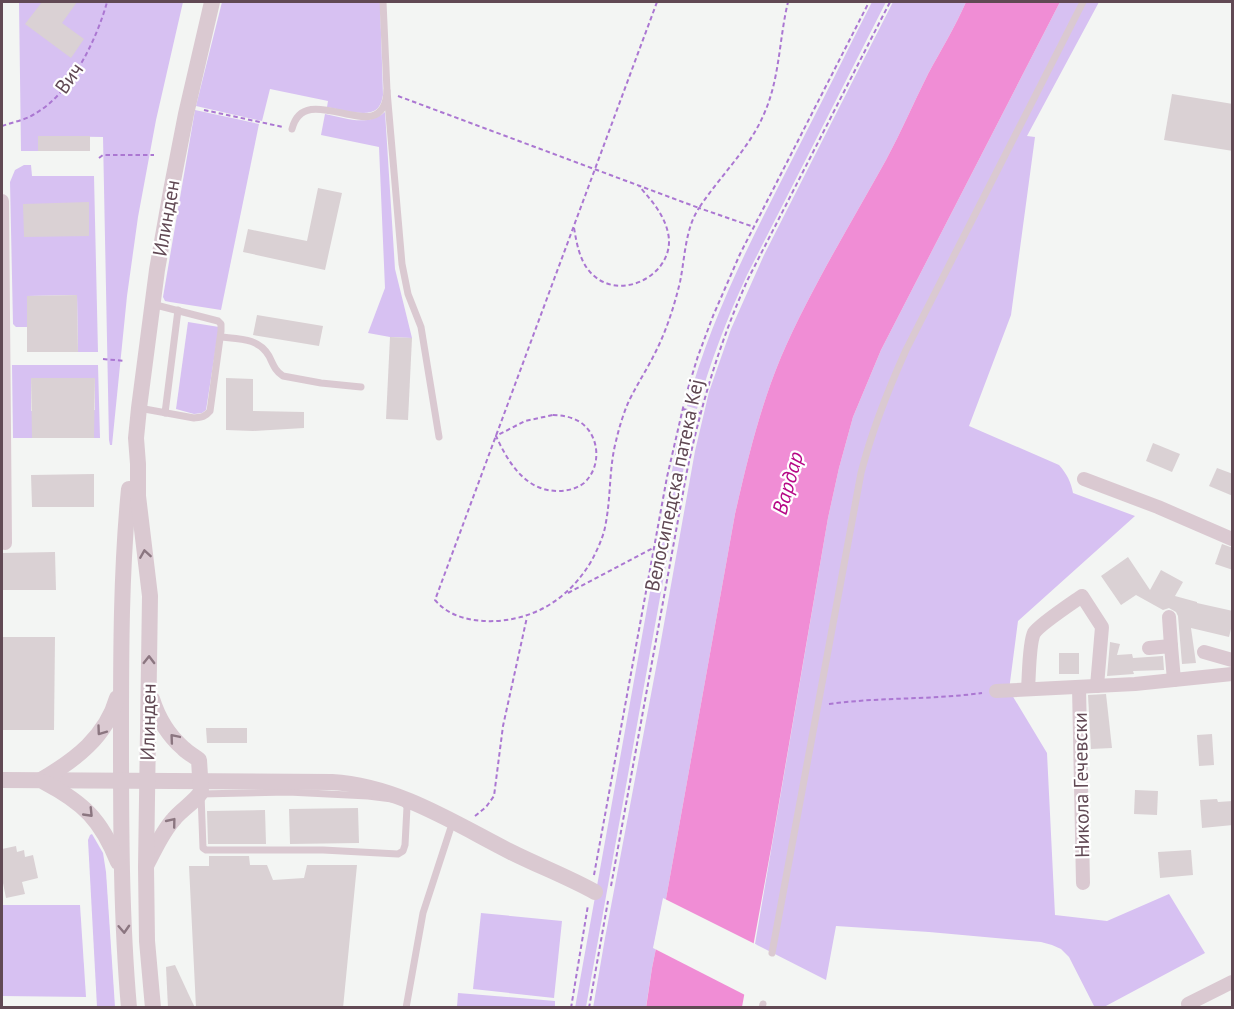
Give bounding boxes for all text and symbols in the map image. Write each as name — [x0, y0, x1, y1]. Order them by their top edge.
street label: Вич — [49, 57, 89, 99]
street label: Илинден — [146, 178, 186, 258]
street label: Велосипедска патека Кеј — [639, 376, 709, 594]
water label: Вардар — [766, 448, 809, 517]
one-way arrow — [139, 549, 152, 559]
one-way arrow — [143, 655, 156, 664]
street label: Илинден — [134, 683, 162, 761]
street label: Никола Гечевски — [1067, 712, 1095, 858]
one-way arrow — [97, 724, 108, 735]
one-way arrow — [170, 734, 181, 745]
one-way arrow — [82, 806, 93, 817]
one-way arrow — [164, 818, 175, 829]
one-way arrow — [117, 924, 130, 933]

